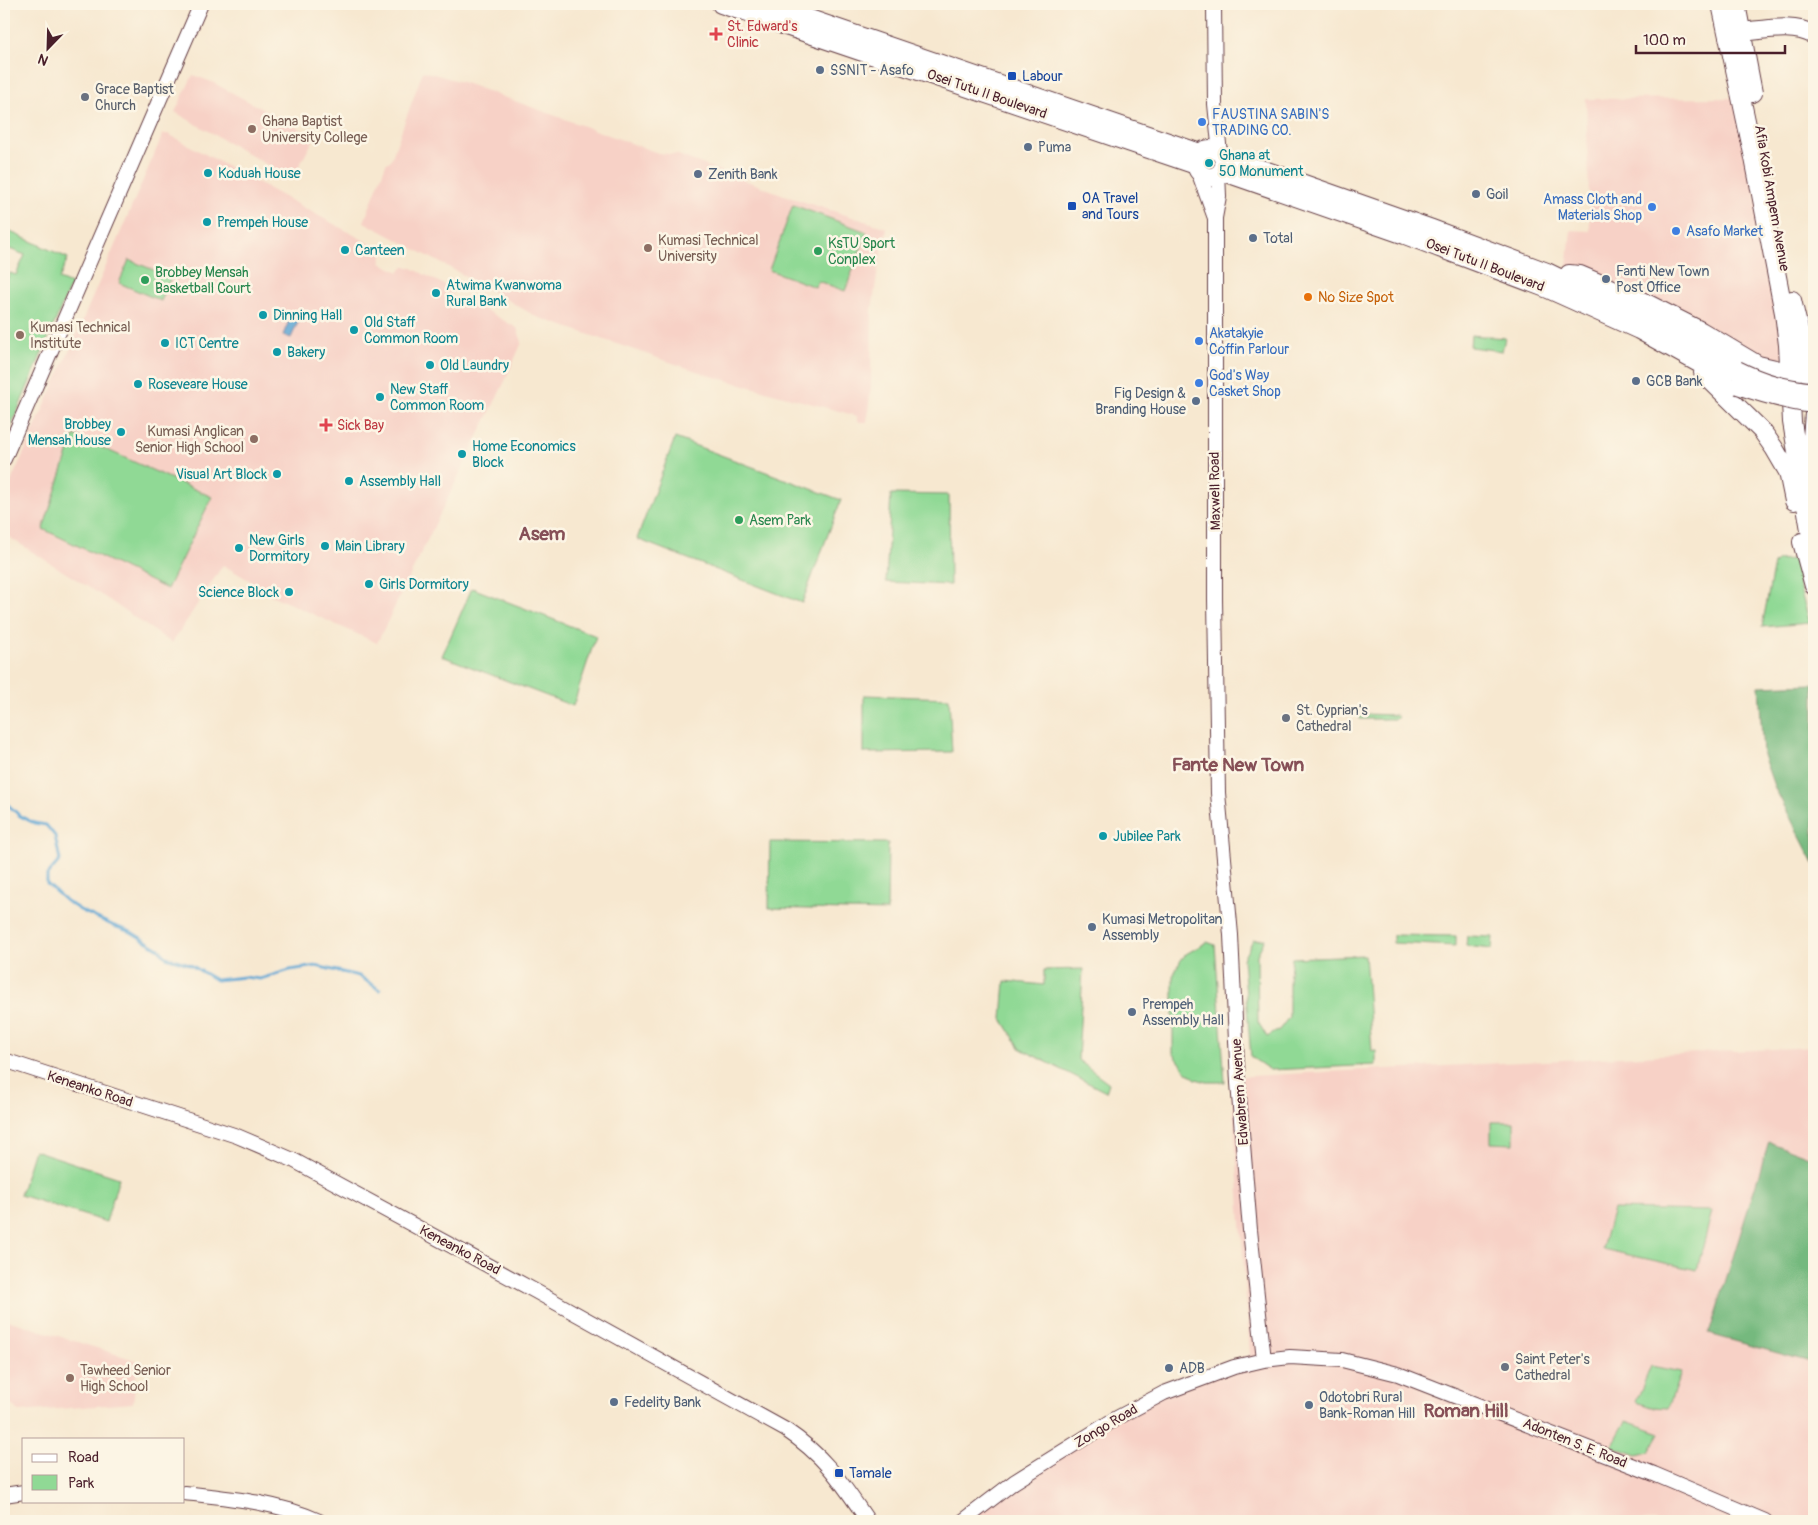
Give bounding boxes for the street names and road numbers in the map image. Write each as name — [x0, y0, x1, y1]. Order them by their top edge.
street label: Osei Tutu II Boulevard — [925, 65, 1049, 123]
street label: Afia Kobi Ampem Avenue — [1751, 124, 1793, 273]
street label: Osei Tutu II Boulevard — [1423, 235, 1547, 296]
street label: Maxwell Road — [1206, 451, 1224, 530]
street label: Edwabrem Avenue — [1228, 1038, 1252, 1146]
street label: Keneanko Road — [45, 1067, 135, 1111]
street label: Keneanko Road — [417, 1222, 504, 1279]
street label: Zongo Road — [1071, 1400, 1141, 1452]
street label: Adonten S. E. Road — [1520, 1414, 1630, 1472]

